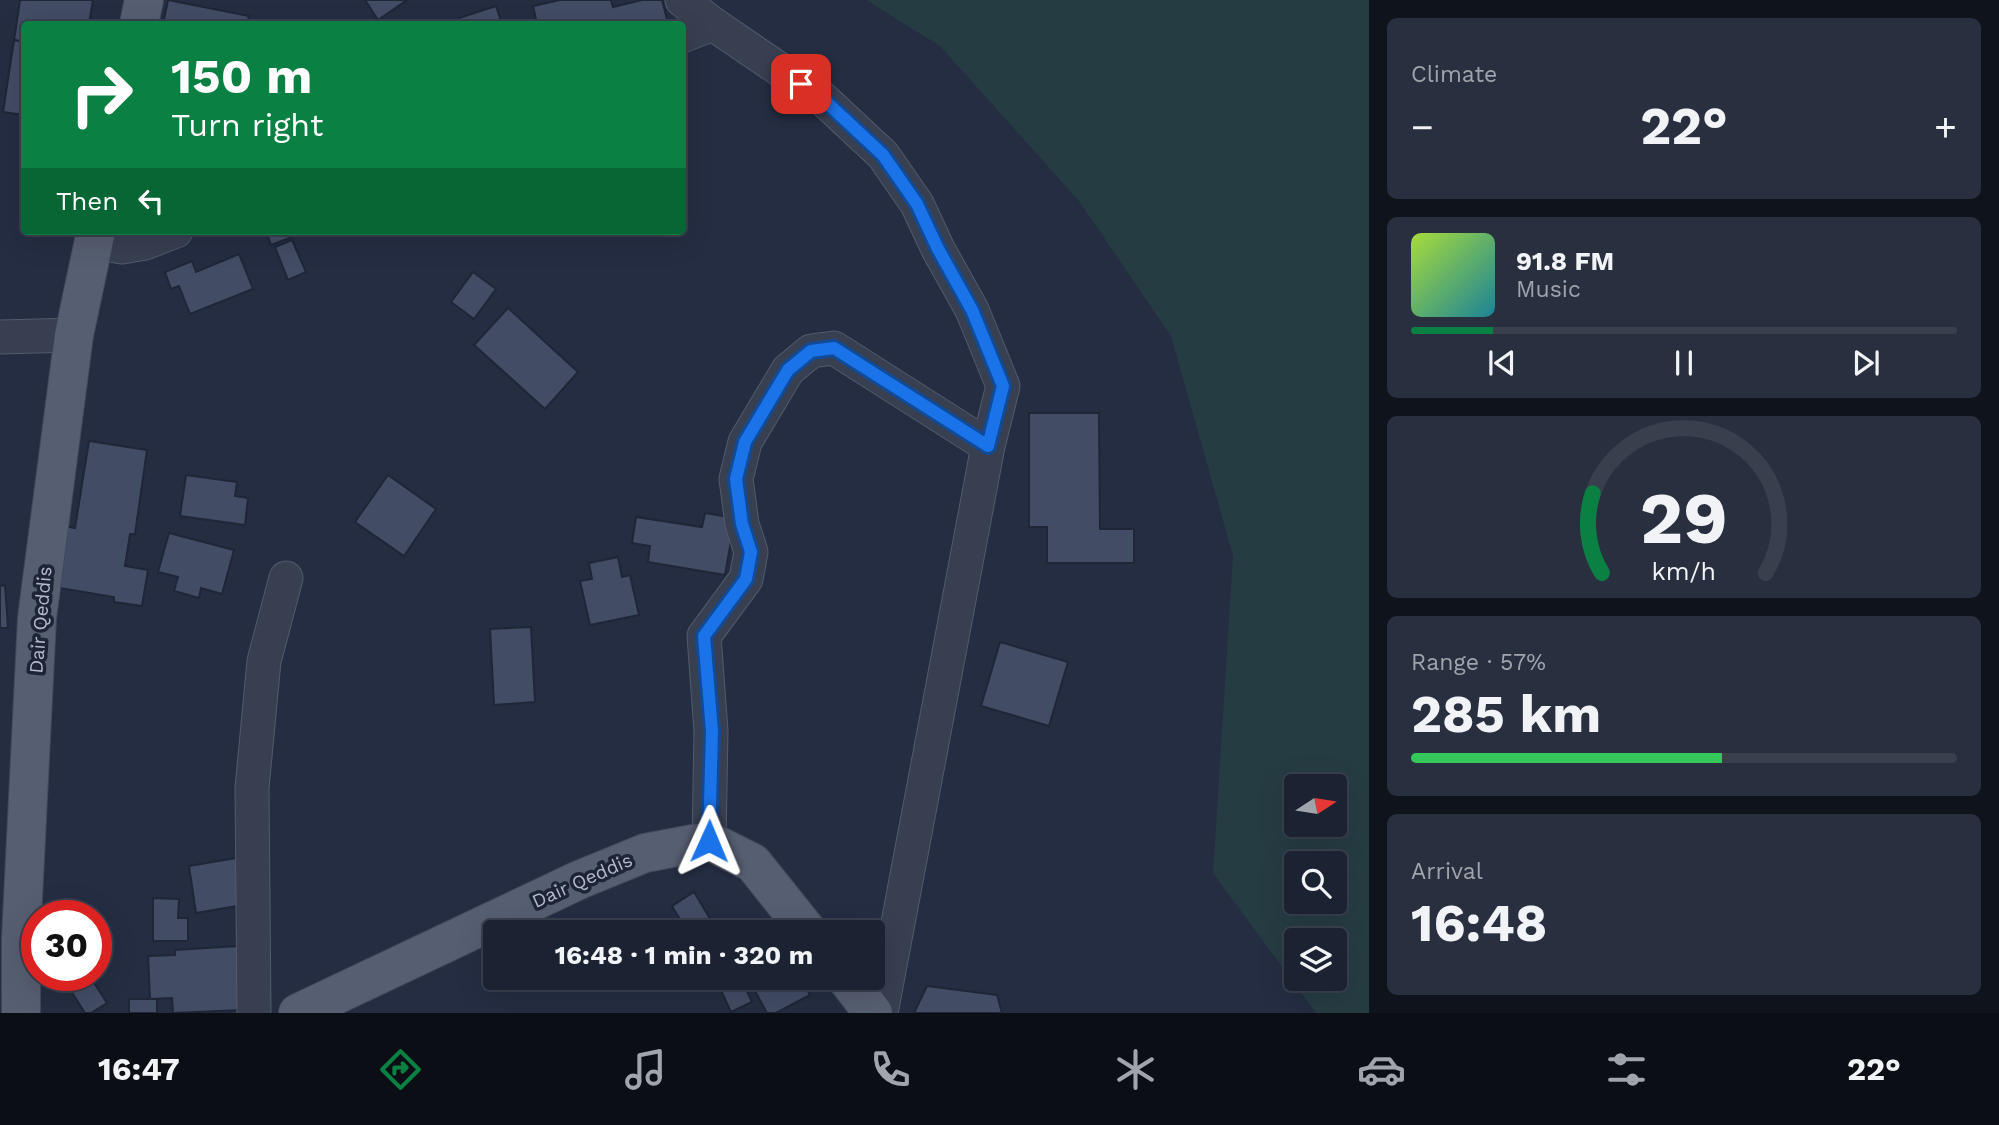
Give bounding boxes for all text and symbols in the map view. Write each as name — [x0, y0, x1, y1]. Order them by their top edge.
text: 150 m — [171, 47, 312, 105]
icon: right — [56, 49, 147, 140]
pin — [771, 54, 831, 114]
text: Climate — [1411, 61, 1497, 88]
icon: arrive — [782, 65, 820, 103]
text: 22° — [1640, 96, 1728, 157]
text: − — [1411, 105, 1434, 149]
text: + — [1934, 105, 1957, 149]
text: Turn right — [171, 106, 323, 144]
icon: left — [132, 182, 170, 220]
text: Then — [56, 186, 118, 216]
text: 91.8 FM — [1516, 246, 1614, 276]
text: Music — [1516, 276, 1581, 303]
icon: previous — [1483, 344, 1521, 382]
icon: pause — [1665, 344, 1703, 382]
icon: next — [1847, 344, 1885, 382]
text: 29 — [1640, 475, 1728, 561]
text: km/h — [1652, 556, 1716, 585]
street label: Dair Qeddis — [24, 566, 57, 675]
text: Range · 57% — [1411, 649, 1546, 676]
text: 285 km — [1411, 684, 1601, 745]
north arrow — [1284, 774, 1348, 836]
map controls — [1284, 774, 1347, 991]
position arrow — [672, 804, 746, 878]
street label: Dair Qeddis — [528, 848, 636, 913]
button: search — [1284, 851, 1347, 914]
text: Arrival — [1411, 858, 1483, 885]
text: 16:48 — [1411, 893, 1547, 954]
speed limit sign: 30 — [21, 900, 112, 991]
button: layers — [1284, 928, 1347, 991]
text: 16:48 · 1 min · 320 m — [555, 940, 813, 970]
icon: directions — [376, 1045, 425, 1094]
icon: music — [621, 1045, 670, 1094]
icon: phone — [866, 1045, 915, 1094]
icon: climate — [1111, 1045, 1160, 1094]
icon: car — [1357, 1045, 1406, 1094]
icon: filters — [1602, 1045, 1651, 1094]
text: 16:47 — [98, 1050, 180, 1088]
text: 22° — [1847, 1050, 1901, 1088]

